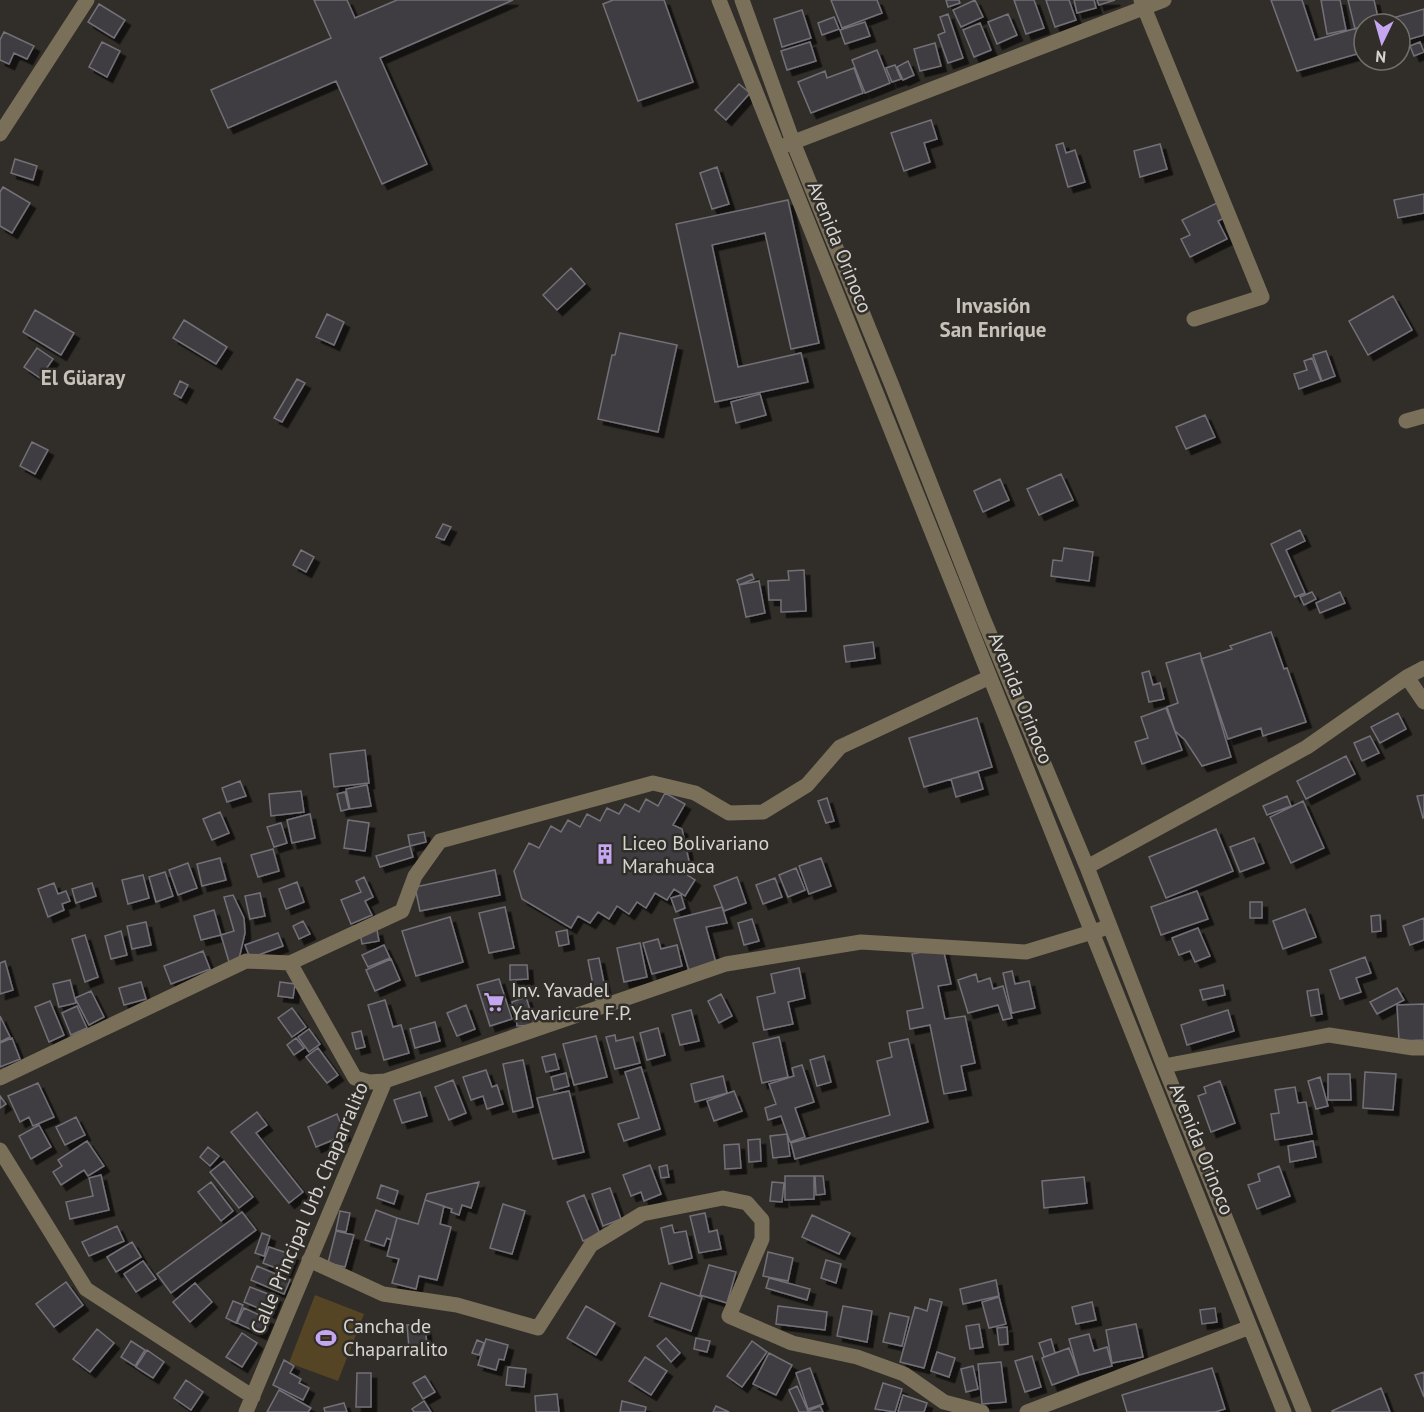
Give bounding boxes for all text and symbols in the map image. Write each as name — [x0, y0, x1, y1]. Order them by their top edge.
north arrow — [1352, 12, 1412, 72]
text: N — [1375, 47, 1387, 67]
street label: Avenida Orinoco — [802, 177, 878, 317]
district label: Invasión San Enrique — [940, 292, 1046, 343]
district label: El Güaray — [41, 364, 126, 391]
street label: Avenida Orinoco — [983, 628, 1059, 768]
place label: Liceo Bolivariano Marahuaca — [622, 830, 769, 879]
building icon: Liceo Bolivariano Marahuaca — [593, 842, 617, 866]
place label: Inv. Yavadel Yavaricure F.P. — [511, 977, 632, 1026]
supermarket icon: Inv. Yavadel Yavaricure F.P. — [482, 990, 506, 1014]
street label: Calle Principal Urb. Chaparralito — [244, 1078, 374, 1338]
street label: Avenida Orinoco — [1164, 1079, 1240, 1219]
place label: Cancha de Chaparralito — [343, 1313, 448, 1362]
sports icon: Cancha de Chaparralito — [314, 1326, 338, 1350]

